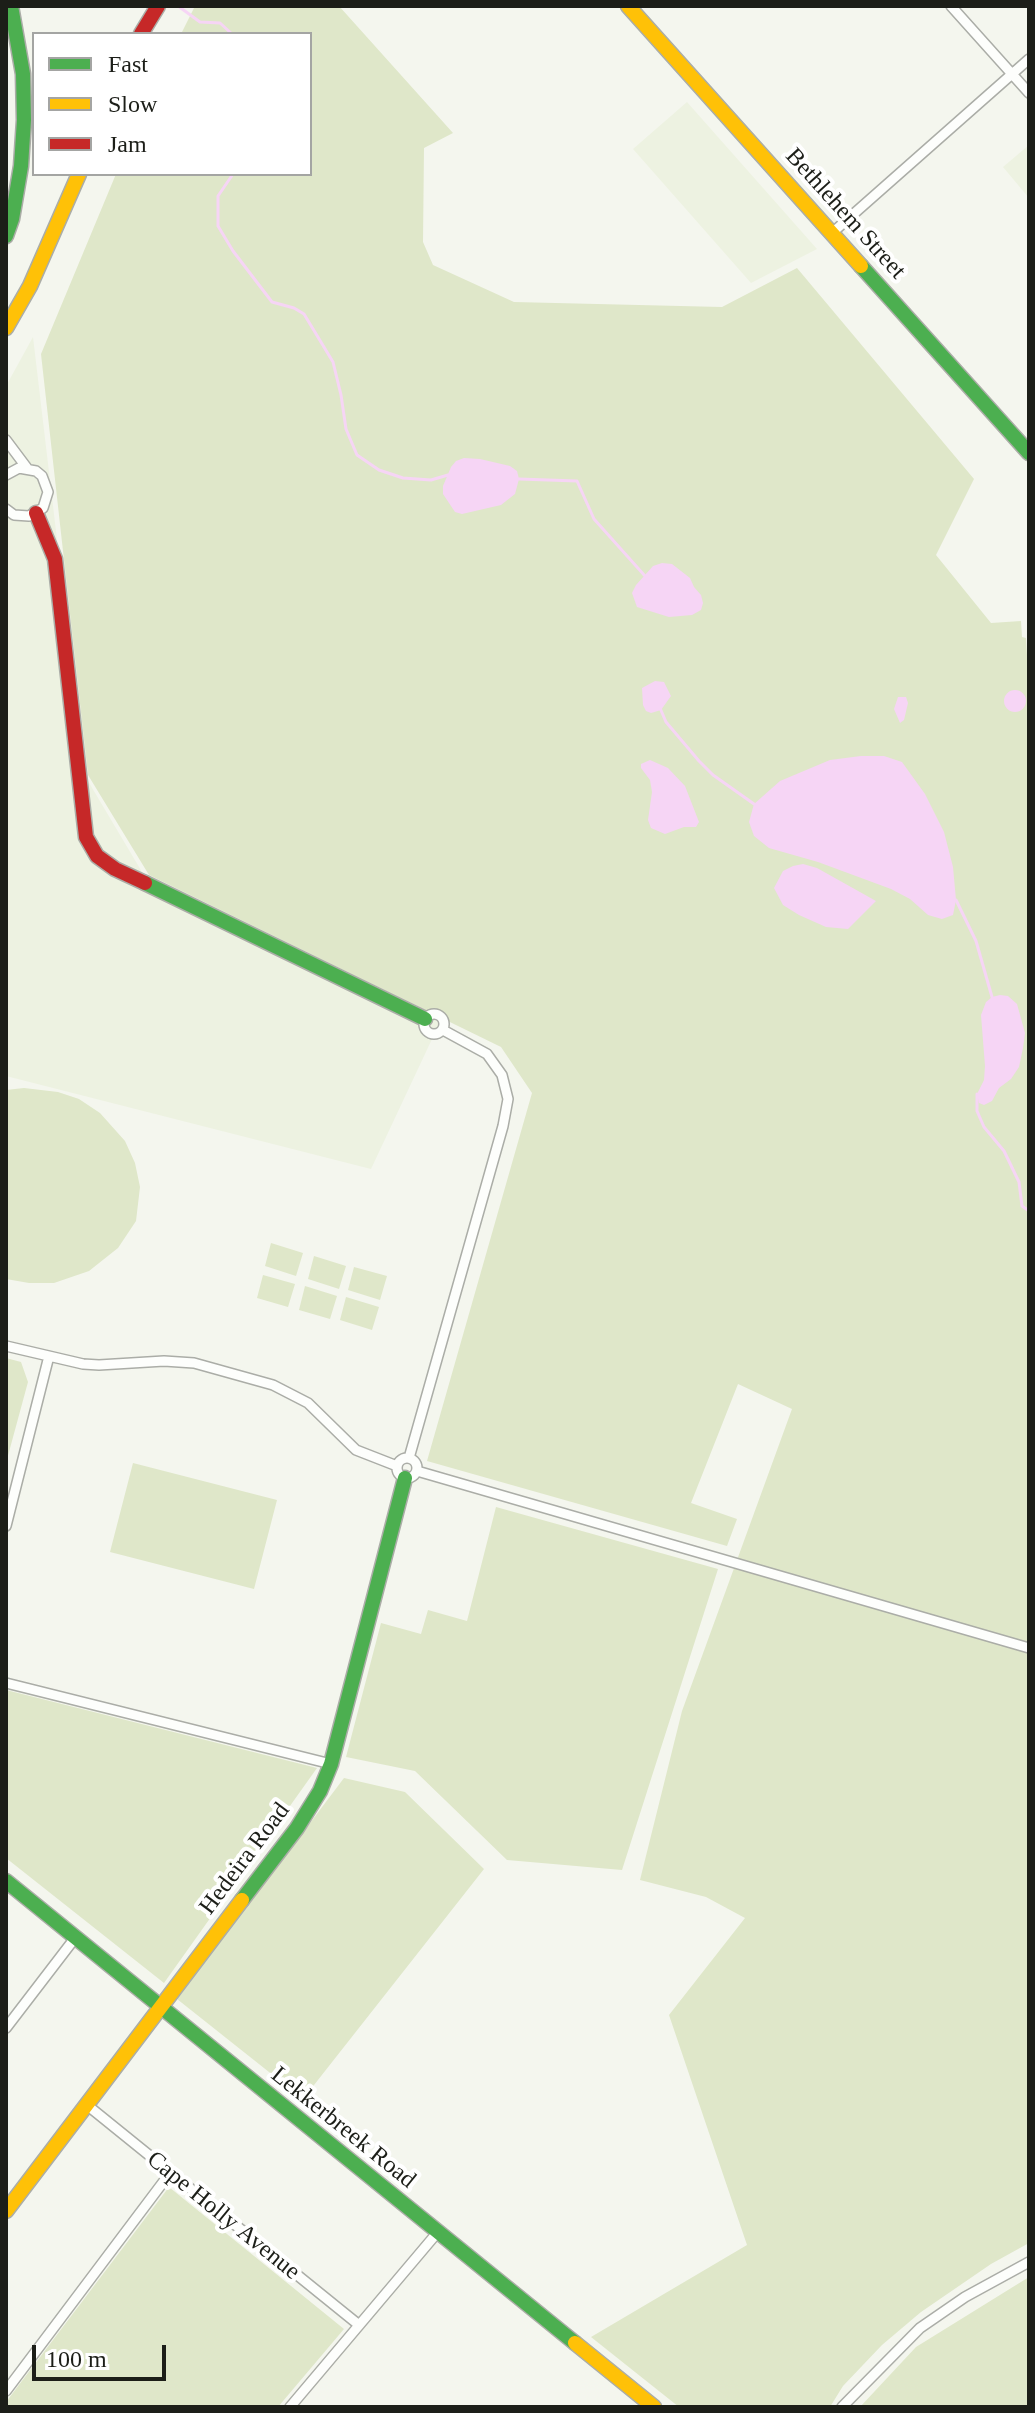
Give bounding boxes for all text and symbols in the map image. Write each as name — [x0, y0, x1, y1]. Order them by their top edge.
legend — [32, 32, 312, 176]
text: Fast — [108, 51, 148, 77]
text: Slow — [108, 91, 157, 117]
text: Jam — [108, 131, 147, 157]
street label: Bethlehem Street — [779, 143, 911, 285]
street label: Hedeira Road — [194, 1797, 296, 1921]
street label: Lekkerbreek Road — [265, 2061, 421, 2195]
street label: Cape Holly Avenue — [141, 2145, 305, 2287]
scale bar — [36, 2329, 170, 2379]
text: 100 m — [46, 2346, 107, 2372]

